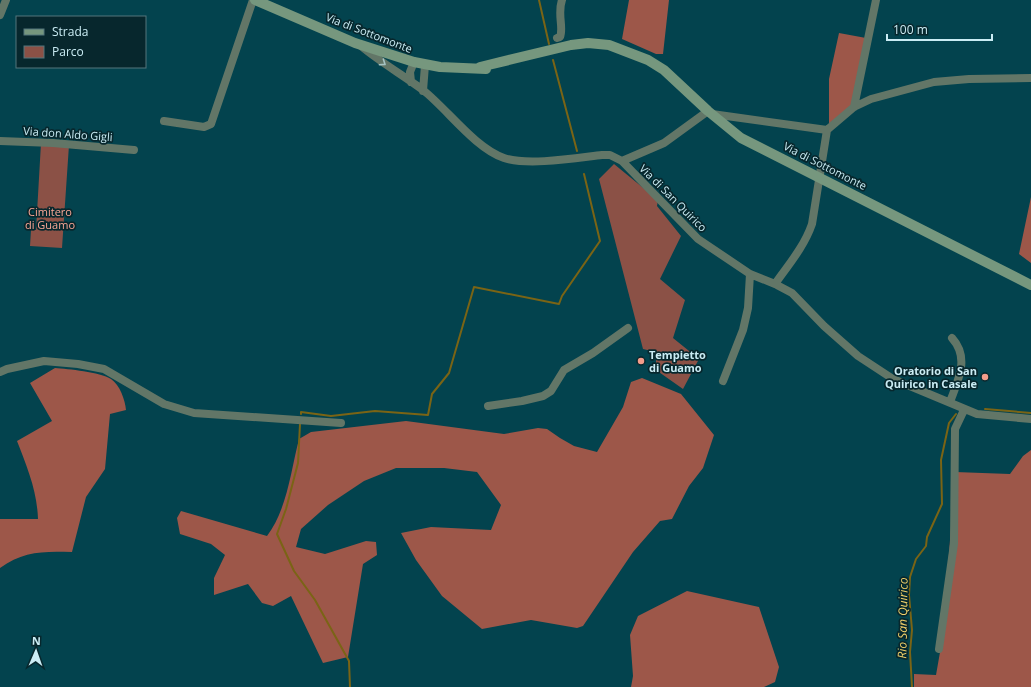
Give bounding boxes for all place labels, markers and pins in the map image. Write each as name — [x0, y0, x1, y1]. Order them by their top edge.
place label: Tempietto di Guamo — [649, 347, 706, 375]
marker: Tempietto di Guamo — [636, 356, 646, 366]
place label: Oratorio di San Quirico in Casale — [885, 363, 977, 391]
marker: Oratorio di San Quirico in Casale — [980, 372, 990, 382]

